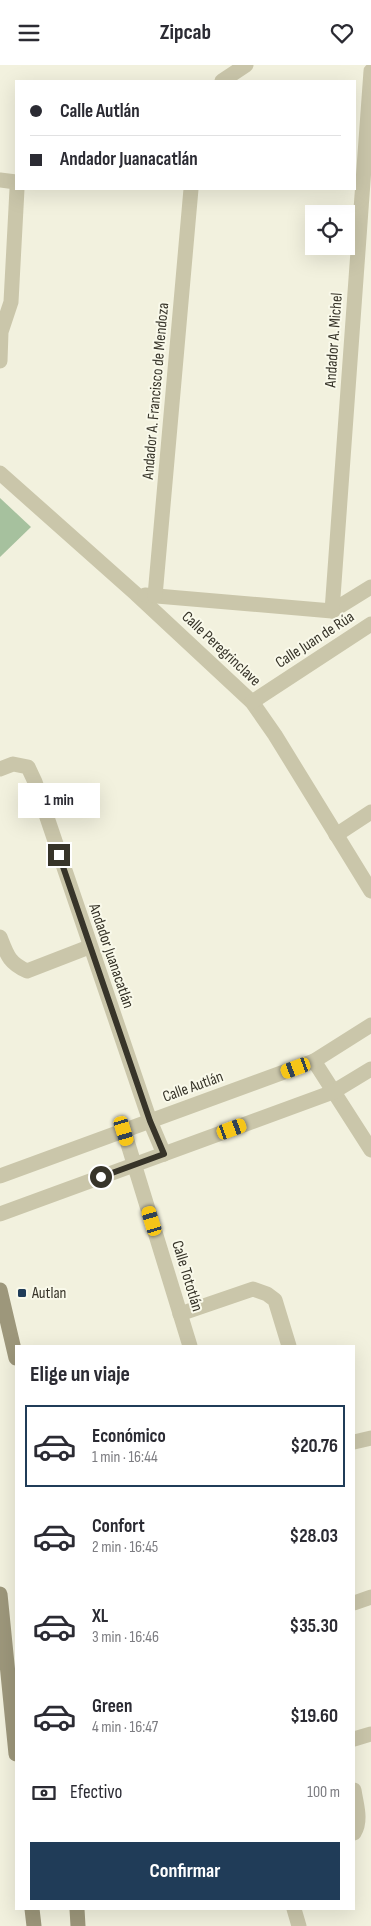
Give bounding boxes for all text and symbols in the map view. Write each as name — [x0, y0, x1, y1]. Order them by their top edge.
icon: menu — [15, 19, 43, 47]
text: Zipcab — [160, 19, 211, 46]
icon: heart — [328, 19, 356, 47]
text: Calle Autlán — [60, 100, 140, 123]
text: Andador Juanacatlán — [60, 148, 198, 171]
map controls — [305, 205, 355, 255]
button: locate — [305, 205, 355, 255]
street label: Andador A. Michel — [321, 292, 347, 389]
street label: Andador A. Francisco de Mendoza — [139, 302, 173, 481]
street label: Calle Peregrinclave — [177, 608, 265, 690]
street label: Calle Juan de Rúa — [272, 608, 358, 672]
callout: 1 min — [18, 783, 100, 817]
text: 1 min — [44, 791, 74, 810]
route end — [48, 844, 70, 866]
street label: Andador Juanacatlán — [84, 900, 138, 1011]
car — [279, 1056, 312, 1080]
street label: Calle Autlán — [160, 1067, 226, 1107]
car — [112, 1114, 135, 1148]
car — [215, 1117, 248, 1141]
route start — [90, 1166, 112, 1188]
car — [140, 1204, 163, 1238]
street label: Calle Tototlán — [167, 1238, 207, 1314]
place label: Autlan — [31, 1284, 66, 1303]
marker: Autlan — [16, 1287, 28, 1299]
text: Elige un viaje — [30, 1361, 130, 1388]
icon: car — [32, 1424, 77, 1469]
text: Económico — [92, 1425, 166, 1448]
text: $20.76 — [291, 1435, 338, 1458]
text: 1 min · 16:44 — [92, 1448, 158, 1467]
icon: car — [32, 1514, 77, 1559]
text: Confort — [92, 1515, 145, 1538]
text: $28.03 — [290, 1525, 338, 1548]
text: 2 min · 16:45 — [92, 1538, 158, 1557]
icon: car — [32, 1604, 77, 1649]
text: XL — [92, 1605, 108, 1628]
text: $35.30 — [290, 1615, 338, 1638]
text: 3 min · 16:46 — [92, 1628, 159, 1647]
icon: car — [32, 1694, 77, 1739]
text: Green — [92, 1695, 132, 1718]
text: $19.60 — [290, 1705, 338, 1728]
text: 4 min · 16:47 — [92, 1718, 158, 1737]
icon: cash — [30, 1779, 58, 1807]
text: Efectivo — [70, 1781, 122, 1804]
text: 100 m — [307, 1783, 340, 1802]
button: Confirmar — [30, 1842, 340, 1900]

